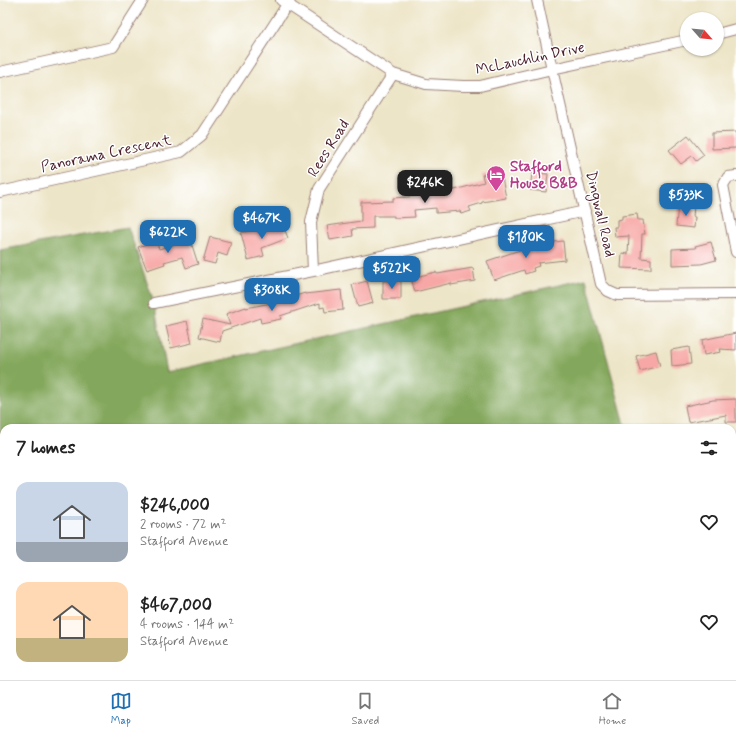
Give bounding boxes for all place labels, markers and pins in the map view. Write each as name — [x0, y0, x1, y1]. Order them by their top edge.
place label: Stafford House B&B — [510, 157, 578, 194]
hotel icon: Stafford House B&B — [485, 164, 507, 192]
pin: $246K — [397, 170, 453, 204]
pin: $533K — [658, 183, 714, 217]
pin: $467K — [234, 206, 290, 240]
pin: $622K — [140, 220, 196, 254]
pin: $180K — [498, 225, 554, 259]
pin: $522K — [364, 256, 420, 290]
pin: $308K — [244, 278, 300, 312]

